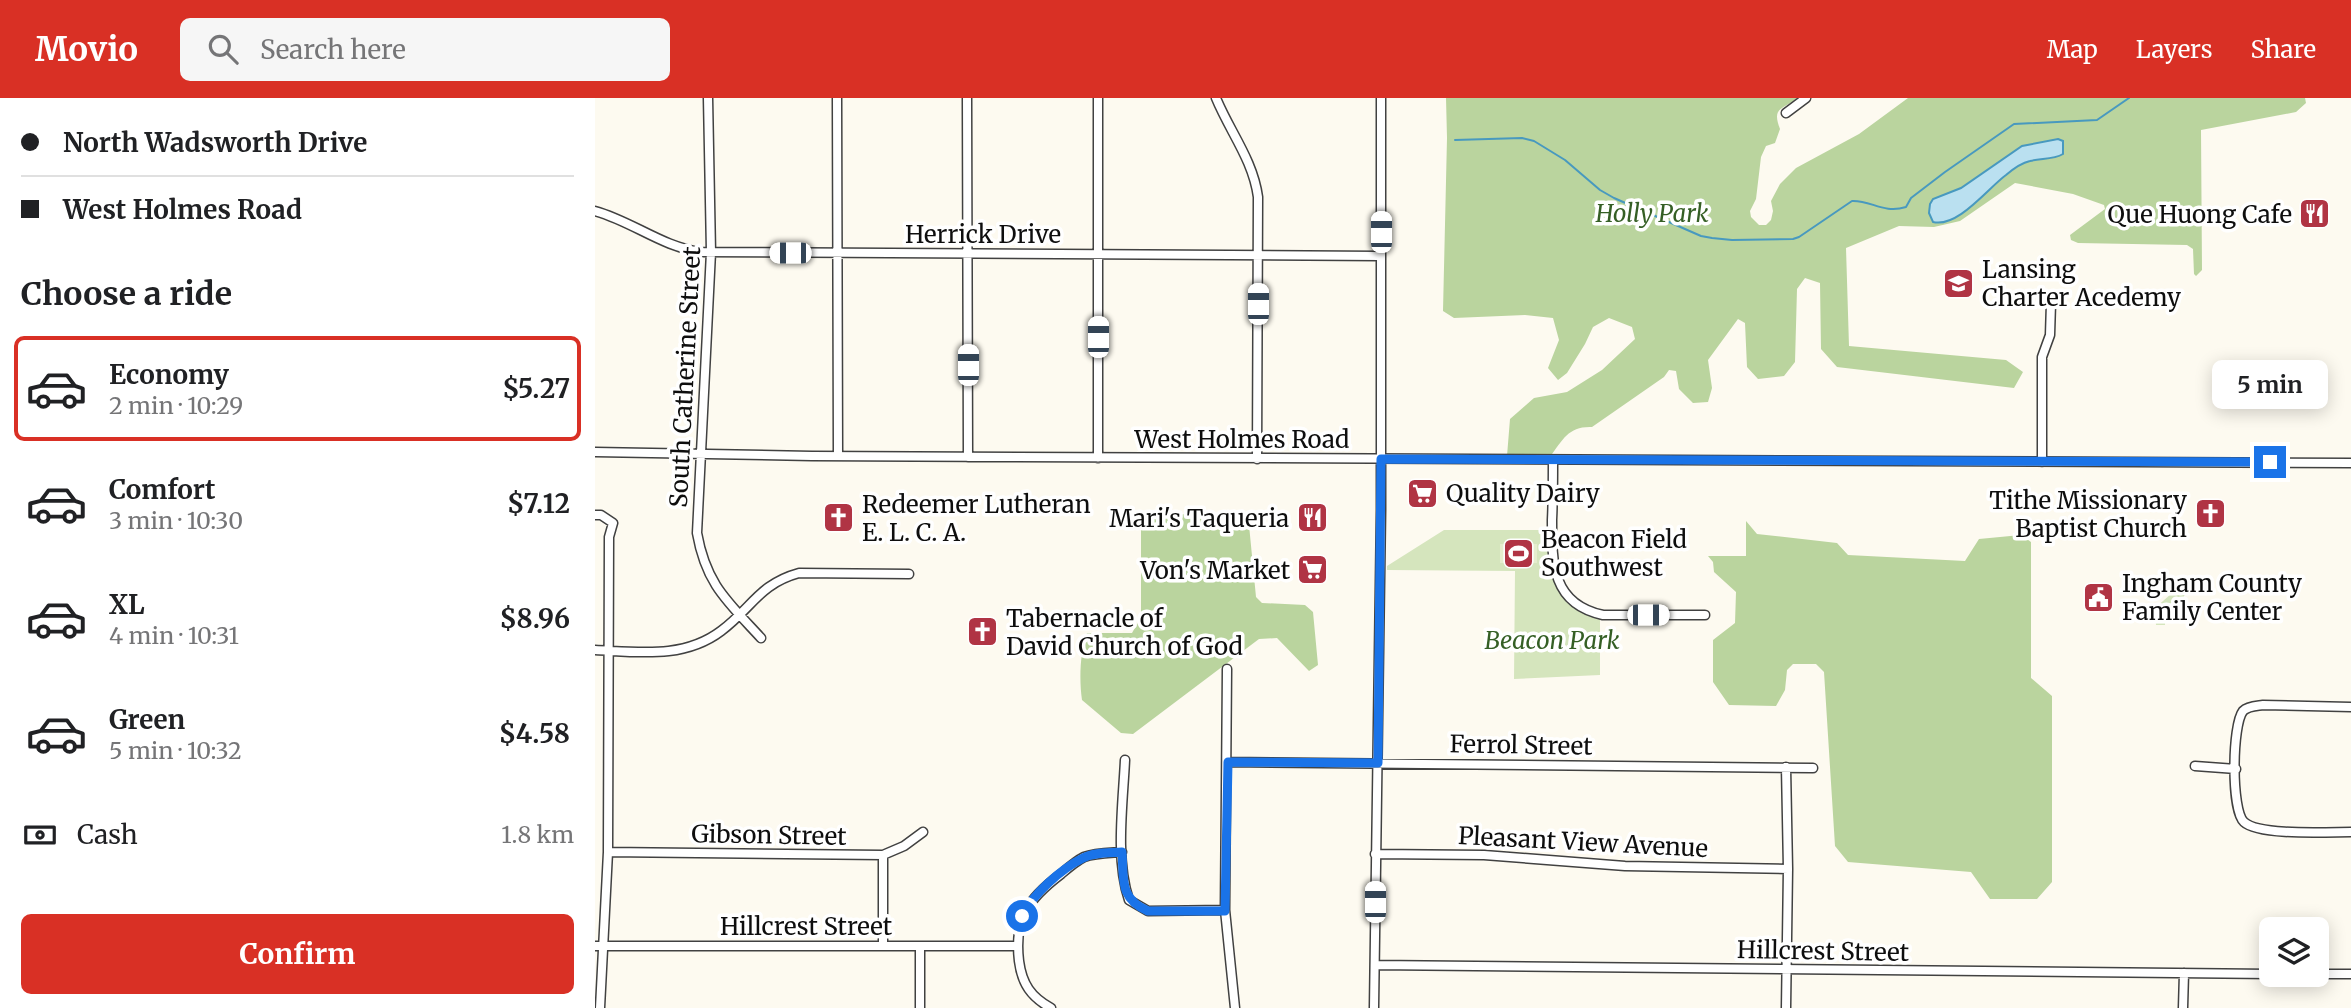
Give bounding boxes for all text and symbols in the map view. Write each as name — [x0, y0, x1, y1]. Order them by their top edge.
search box — [180, 18, 670, 81]
text: Movio — [35, 29, 138, 70]
icon: search — [204, 30, 242, 68]
text: Search here — [260, 33, 406, 66]
text: Map — [2047, 34, 2098, 65]
text: Layers — [2136, 34, 2212, 65]
text: Share — [2250, 34, 2316, 65]
text: North Wadsworth Drive — [63, 126, 367, 159]
text: West Holmes Road — [63, 193, 302, 226]
restaurant icon: Que Huong Cafe — [2298, 197, 2332, 231]
park label: Holly Park — [1594, 198, 1709, 229]
place label: Que Huong Cafe — [2107, 199, 2292, 230]
car — [1371, 211, 1392, 253]
street label: Herrick Drive — [905, 219, 1061, 250]
car — [770, 243, 812, 264]
street label: South Catherine Street — [663, 245, 707, 508]
place label: Lansing Charter Acedemy — [1982, 254, 2181, 313]
school or university icon: Lansing Charter Acedemy — [1942, 266, 1976, 300]
text: Choose a ride — [21, 274, 232, 314]
car — [1248, 283, 1269, 325]
car — [1088, 316, 1109, 358]
car — [958, 344, 979, 386]
icon: car — [25, 357, 88, 420]
text: Economy — [109, 358, 229, 391]
callout: 5 min — [2212, 360, 2328, 410]
text: 5 min — [2237, 370, 2303, 399]
text: $5.27 — [502, 372, 570, 405]
text: 2 min · 10:29 — [109, 391, 243, 420]
street label: West Holmes Road — [1134, 424, 1349, 455]
route end — [2254, 446, 2286, 478]
icon: car — [25, 472, 88, 535]
text: Comfort — [109, 473, 215, 506]
supermarket icon: Quality Dairy — [1406, 476, 1440, 510]
place label: Quality Dairy — [1446, 478, 1600, 509]
place label: Tithe Missionary Baptist Church — [1989, 485, 2187, 544]
text: $7.12 — [507, 487, 570, 520]
place label: Redeemer Lutheran E. L. C. A. — [862, 489, 1091, 548]
church icon: Tithe Missionary Baptist Church — [2193, 497, 2227, 531]
church icon: Redeemer Lutheran E. L. C. A. — [822, 501, 856, 535]
restaurant icon: Mari's Taqueria — [1295, 501, 1329, 535]
place label: Mari's Taqueria — [1109, 503, 1289, 534]
text: 3 min · 10:30 — [109, 506, 243, 535]
place label: Beacon Field Southwest — [1541, 524, 1687, 583]
sports icon: Beacon Field Southwest — [1501, 536, 1535, 570]
supermarket icon: Von's Market — [1296, 553, 1330, 587]
place label: Von's Market — [1139, 555, 1291, 586]
place label: Ingham County Family Center — [2122, 568, 2302, 627]
public building icon: Ingham County Family Center — [2082, 580, 2116, 614]
icon: car — [25, 587, 88, 650]
text: XL — [109, 588, 145, 621]
text: $8.96 — [500, 602, 570, 635]
place label: Tabernacle of David Church of God — [1006, 603, 1243, 662]
car — [1628, 605, 1670, 626]
church icon: Tabernacle of David Church of God — [966, 615, 1000, 649]
text: 4 min · 10:31 — [109, 621, 239, 650]
park label: Beacon Park — [1484, 625, 1620, 656]
icon: car — [25, 702, 88, 765]
text: Green — [109, 703, 185, 736]
text: $4.58 — [499, 717, 570, 750]
street label: Ferrol Street — [1449, 728, 1593, 762]
text: 5 min · 10:32 — [109, 736, 242, 765]
icon: cash — [21, 816, 59, 854]
text: Cash — [77, 818, 138, 851]
street label: Gibson Street — [691, 818, 847, 852]
text: 1.8 km — [501, 820, 574, 849]
street label: Pleasant View Avenue — [1457, 820, 1709, 864]
car — [1365, 881, 1386, 923]
route start — [1006, 900, 1038, 932]
street label: Hillcrest Street — [720, 911, 893, 942]
button: Confirm — [21, 914, 574, 994]
map controls — [2259, 917, 2329, 987]
button: layers — [2259, 917, 2329, 987]
street label: Hillcrest Street — [1737, 934, 1910, 968]

